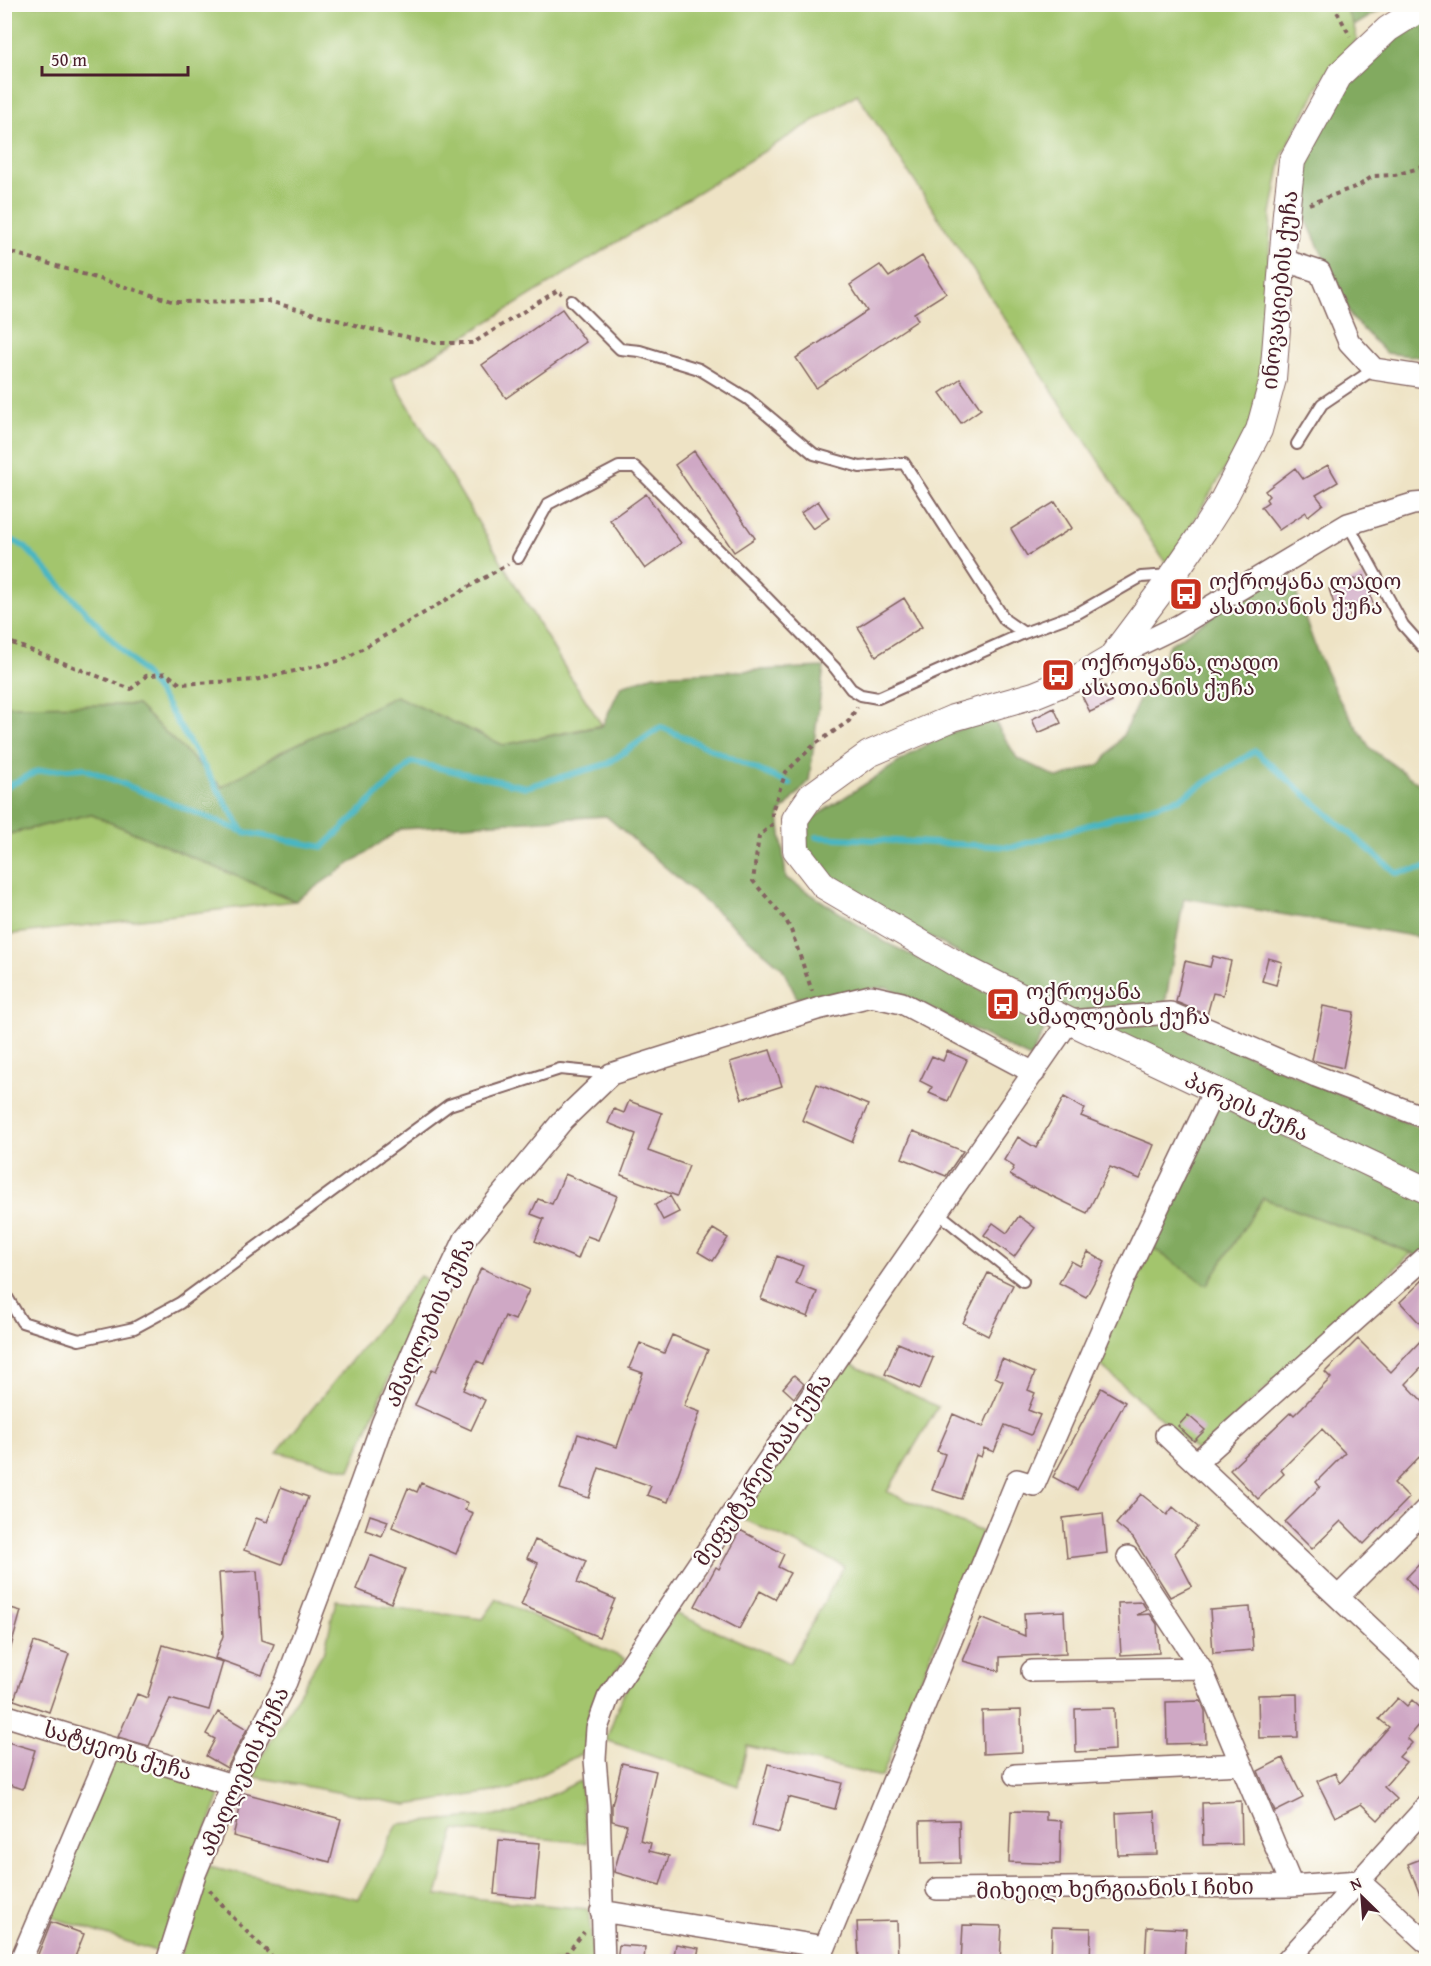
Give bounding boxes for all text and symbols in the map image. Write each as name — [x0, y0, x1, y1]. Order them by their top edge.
scale bar — [42, 39, 188, 77]
text: 50 m — [51, 46, 87, 73]
street label: ინოვაციების ქუჩა — [1253, 189, 1305, 391]
place label: ოქროყანა ლადო ასათიანის ქუჩა — [1209, 565, 1401, 622]
bus stop icon: ოქროყანა ლადო ასათიანის ქუჩა — [1168, 576, 1204, 612]
place label: ოქროყანა, ლადო ასათიანის ქუჩა — [1081, 646, 1279, 703]
bus stop icon: ოქროყანა, ლადო ასათიანის ქუჩა — [1040, 657, 1076, 693]
place label: ოქროყანა ამაღლების ქუჩა — [1026, 975, 1210, 1032]
bus stop icon: ოქროყანა ამაღლების ქუჩა — [985, 986, 1021, 1022]
street label: პარკის ქუჩა — [1180, 1063, 1314, 1149]
street label: ამაღლების ქუჩა — [376, 1232, 482, 1412]
street label: მეფუტკრეობას ქუჩა — [685, 1366, 839, 1572]
street label: ამაღლების ქუჩა — [190, 1681, 296, 1861]
street label: სატყეოს ქუჩა — [40, 1712, 196, 1788]
north arrow — [1332, 1867, 1392, 1927]
street label: მიხეილ ხერგიანის I ჩიხი — [976, 1870, 1254, 1906]
text: N — [1346, 1870, 1366, 1897]

